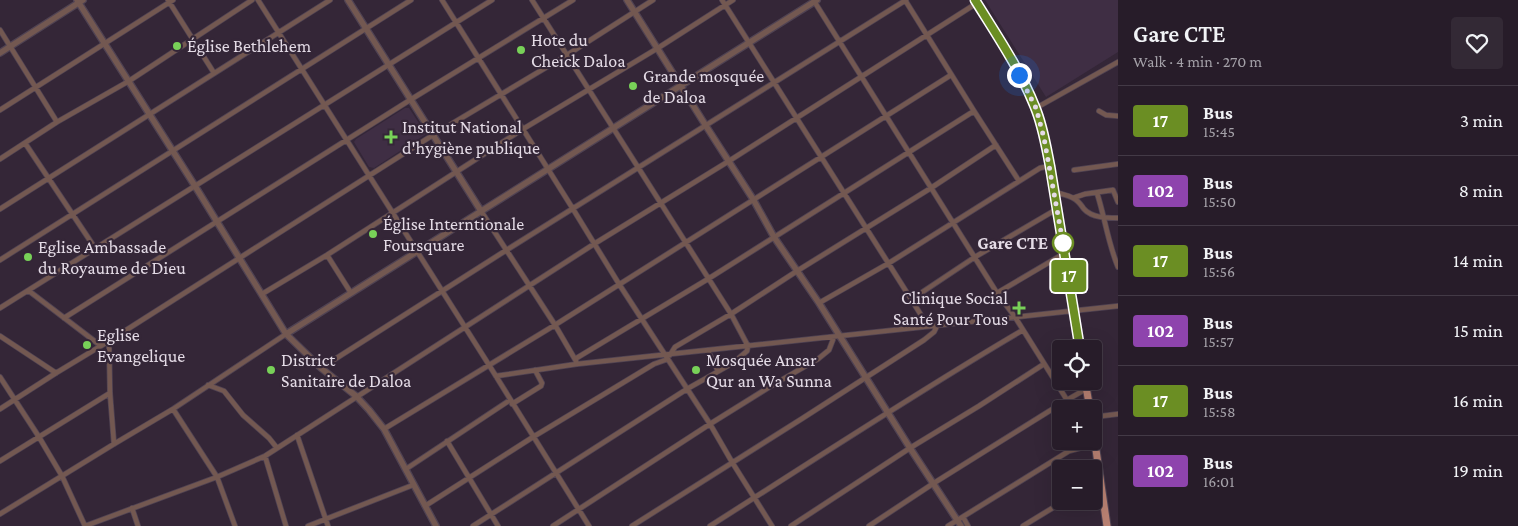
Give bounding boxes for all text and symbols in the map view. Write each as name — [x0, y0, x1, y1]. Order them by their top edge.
button: heart — [1451, 17, 1503, 69]
text: Gare CTE — [1133, 20, 1226, 47]
place label: Hote du Cheick Daloa — [531, 30, 626, 71]
place label: Église Bethlehem — [187, 36, 312, 56]
marker: Église Bethlehem — [171, 40, 183, 52]
marker: Hote du Cheick Daloa — [515, 44, 527, 56]
text: Walk · 4 min · 270 m — [1133, 53, 1262, 70]
your location — [1007, 63, 1032, 88]
place label: Grande mosquée de Daloa — [643, 66, 764, 107]
marker: Grande mosquée de Daloa — [627, 80, 639, 92]
text: Bus — [1203, 102, 1233, 123]
text: 3 min — [1460, 110, 1503, 131]
text: 17 — [1153, 111, 1168, 131]
place label: Institut National d'hygiène publique — [402, 117, 540, 158]
text: 15:45 — [1203, 123, 1235, 140]
marker: Institut National d'hygiène publique — [384, 130, 398, 144]
text: Bus — [1203, 172, 1233, 193]
text: 8 min — [1459, 180, 1503, 201]
text: 102 — [1147, 181, 1174, 201]
text: 15:50 — [1203, 193, 1236, 210]
place label: Église Interntionale Foursquare — [383, 214, 524, 255]
marker: Église Interntionale Foursquare — [367, 228, 379, 240]
marker: Gare CTE — [1052, 232, 1074, 254]
place label: Gare CTE — [977, 233, 1048, 253]
place label: Eglise Ambassade du Royaume de Dieu — [38, 237, 186, 278]
text: Bus — [1203, 242, 1233, 263]
text: 14 min — [1453, 250, 1503, 271]
marker: Eglise Ambassade du Royaume de Dieu — [22, 251, 34, 263]
text: 17 — [1153, 251, 1168, 271]
line badge: 17 — [1046, 260, 1092, 292]
text: 15:56 — [1203, 263, 1235, 280]
text: 17 — [1061, 266, 1077, 286]
place label: Clinique Social Santé Pour Tous — [893, 288, 1008, 329]
marker: Clinique Social Santé Pour Tous — [1012, 301, 1026, 315]
text: Bus — [1203, 312, 1233, 333]
text: 15 min — [1454, 320, 1503, 341]
text: 102 — [1147, 321, 1174, 341]
place label: Eglise Evangelique — [97, 325, 185, 366]
text: 15:57 — [1203, 333, 1234, 350]
marker: Eglise Evangelique — [81, 339, 93, 351]
map controls — [1052, 340, 1102, 510]
button: locate — [1052, 340, 1102, 390]
place label: District Sanitaire de Daloa — [281, 350, 411, 391]
place label: Mosquée Ansar Qur an Wa Sunna — [706, 350, 832, 391]
marker: District Sanitaire de Daloa — [265, 364, 277, 376]
marker: Mosquée Ansar Qur an Wa Sunna — [690, 364, 702, 376]
text: Bus — [1203, 382, 1233, 403]
text: 16 min — [1453, 390, 1503, 411]
text: 17 — [1153, 391, 1168, 411]
button: + — [1052, 400, 1102, 450]
text: 15:58 — [1203, 403, 1236, 420]
text: Bus — [1203, 452, 1233, 473]
button: − — [1052, 460, 1102, 510]
text: 19 min — [1453, 460, 1503, 481]
text: 102 — [1147, 461, 1174, 481]
text: 16:01 — [1203, 473, 1234, 490]

